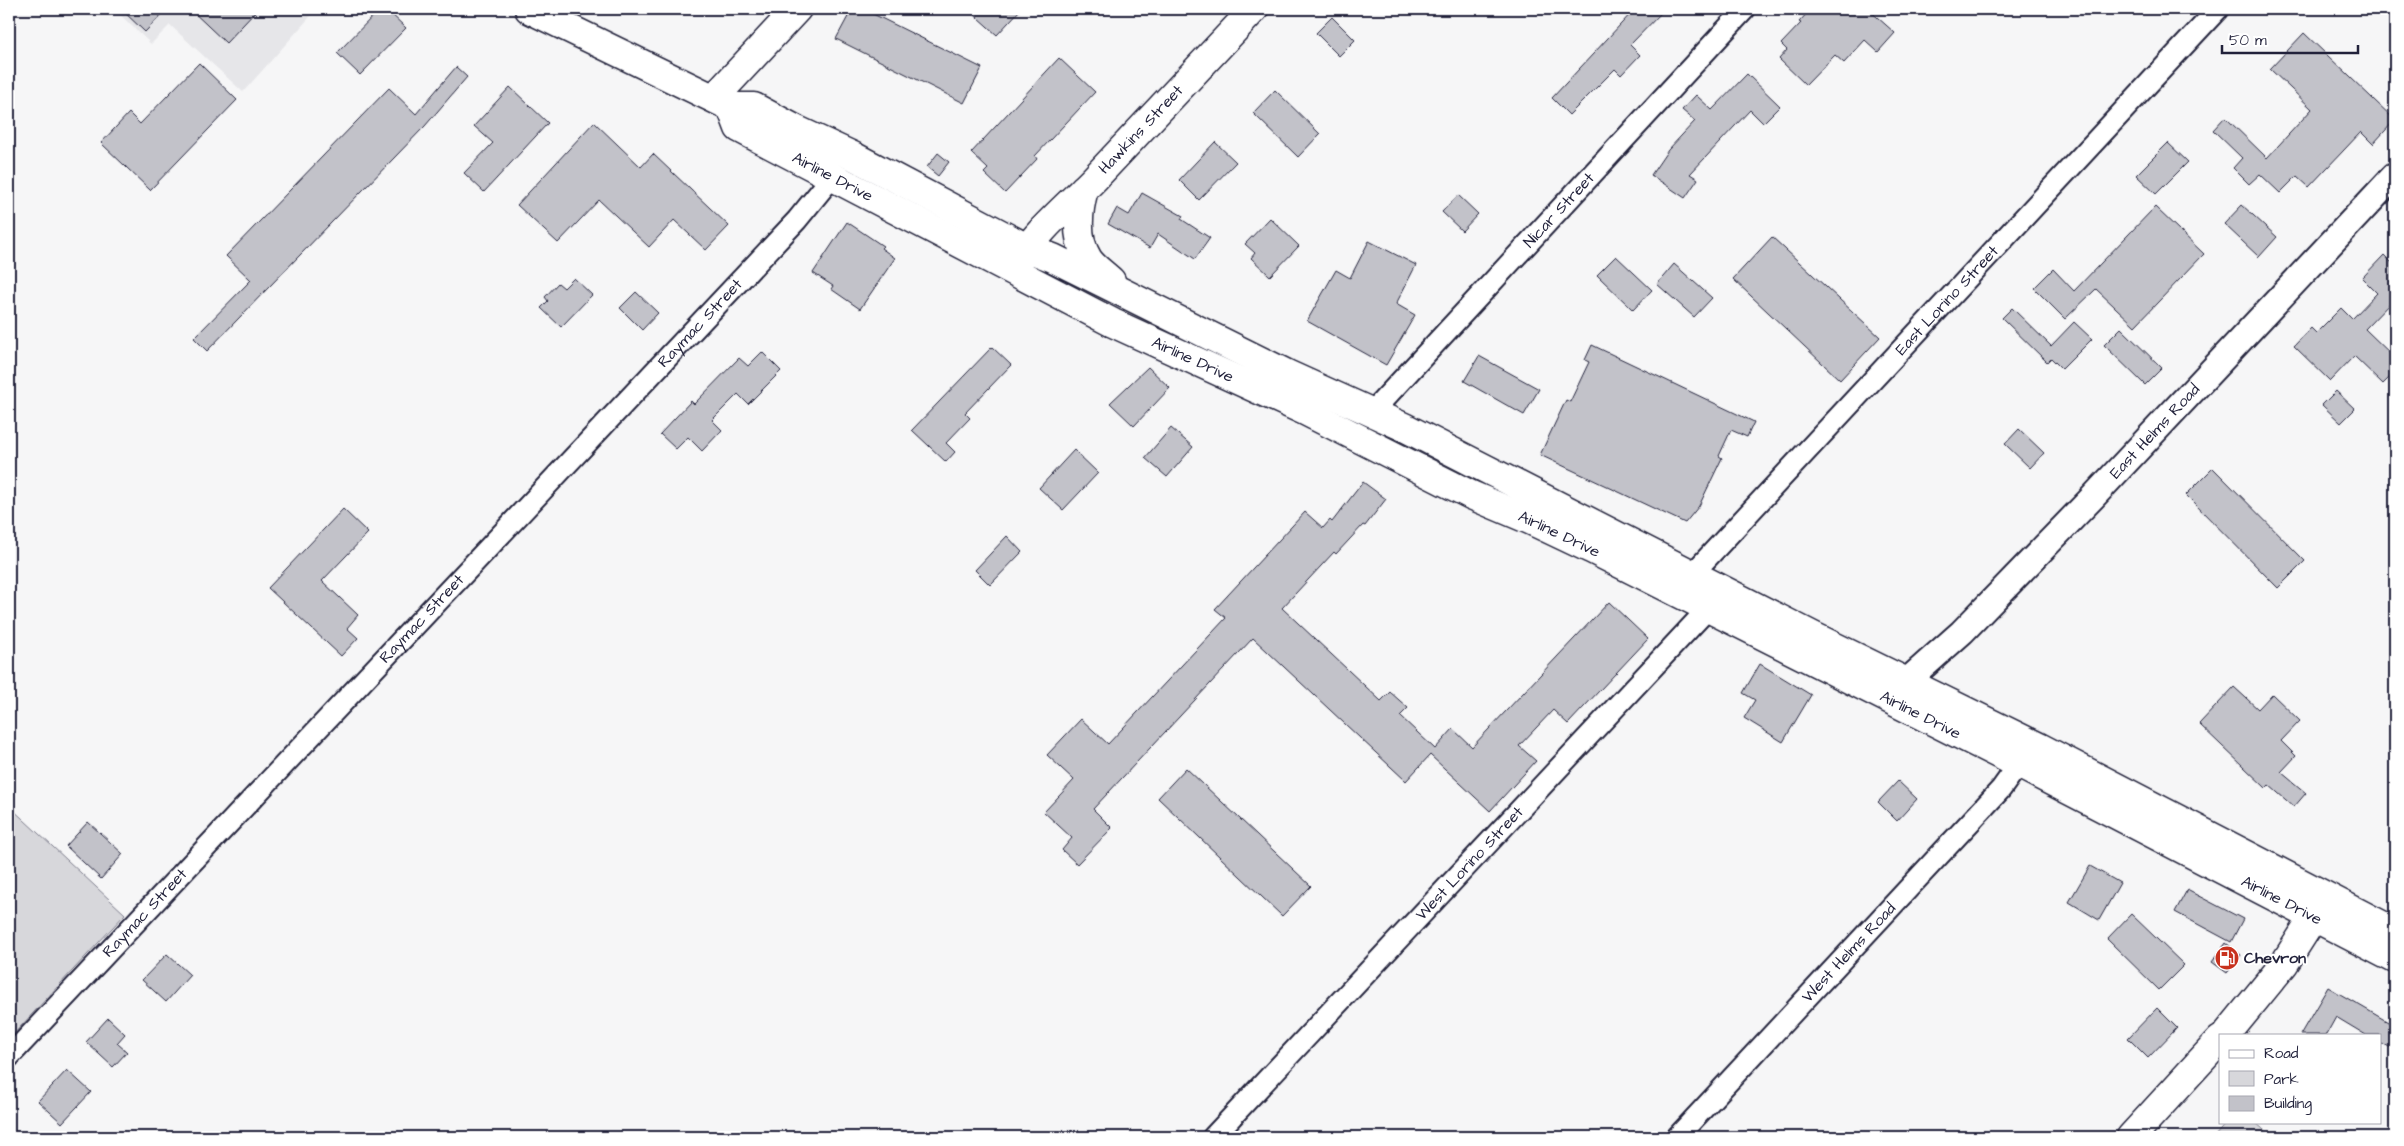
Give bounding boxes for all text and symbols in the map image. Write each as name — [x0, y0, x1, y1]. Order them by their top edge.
scale bar — [2222, 22, 2358, 54]
text: 50 m — [2229, 30, 2267, 51]
street label: Hawkins Street — [1093, 80, 1188, 179]
street label: Airline Drive — [788, 147, 877, 207]
street label: Nicar Street — [1518, 167, 1600, 253]
street label: East Lorino Street — [1890, 240, 2004, 360]
street label: Raymac Street — [653, 273, 748, 372]
street label: Airline Drive — [1148, 331, 1238, 388]
street label: East Helms Road — [2105, 379, 2205, 484]
street label: Airline Drive — [1515, 505, 1604, 563]
street label: Raymac Street — [374, 569, 469, 668]
street label: Airline Drive — [1876, 685, 1965, 745]
street label: West Lorino Street — [1411, 801, 1529, 925]
street label: Raymac Street — [97, 863, 192, 962]
street label: Airline Drive — [2237, 870, 2326, 930]
street label: West Helms Road — [1797, 898, 1901, 1007]
fuel station icon: Chevron — [2214, 945, 2240, 971]
place label: Chevron — [2244, 947, 2306, 969]
legend — [2219, 1034, 2382, 1124]
text: Road — [2264, 1043, 2299, 1064]
text: Park — [2264, 1069, 2299, 1090]
text: Building — [2264, 1093, 2312, 1115]

